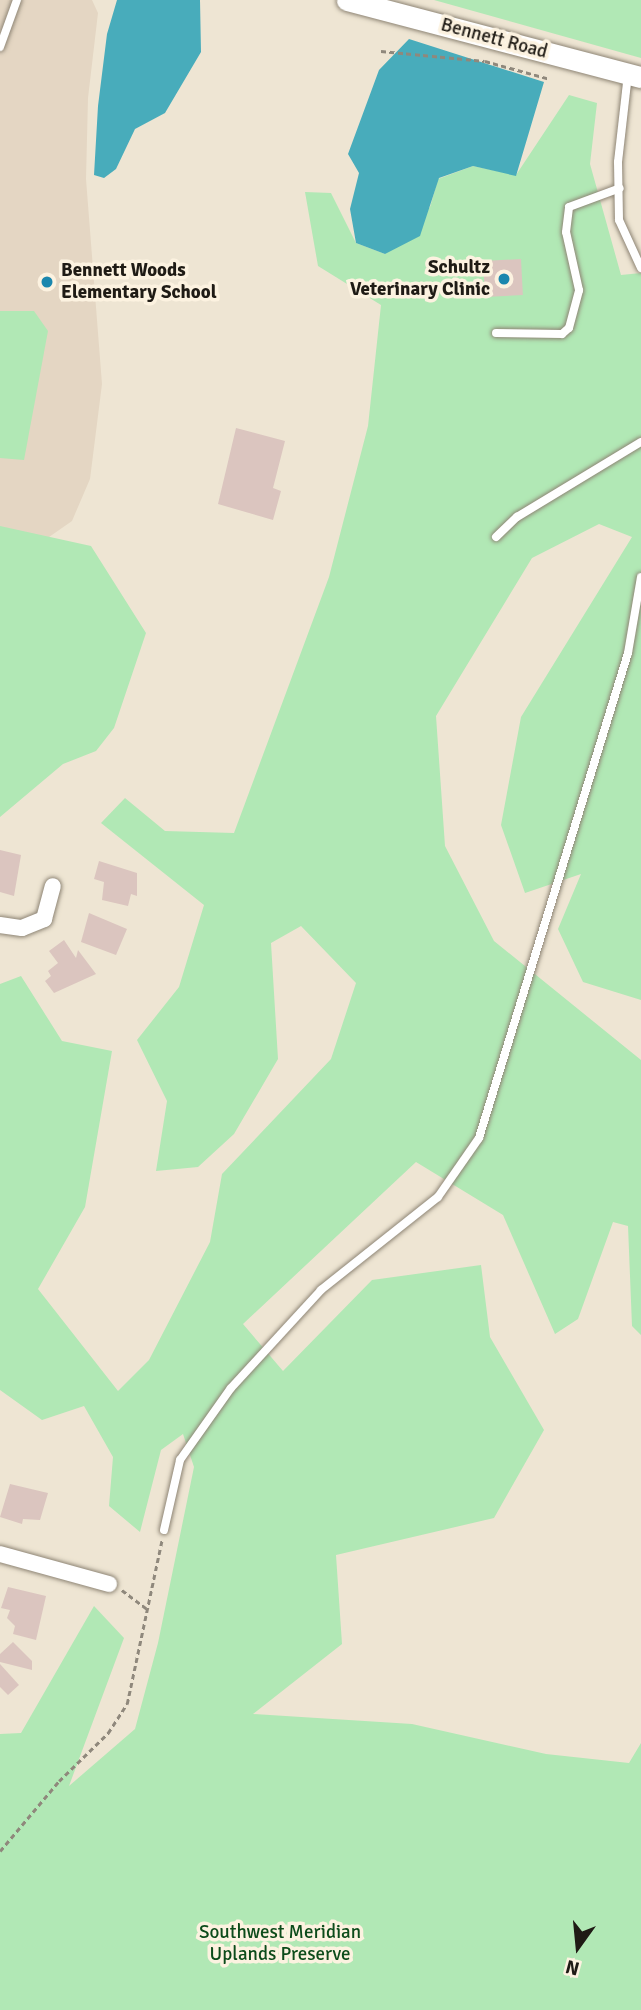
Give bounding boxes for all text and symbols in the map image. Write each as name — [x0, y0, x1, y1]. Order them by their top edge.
street label: Bennett Road — [438, 14, 550, 64]
place label: Schultz Veterinary Clinic — [350, 257, 490, 301]
place label: Bennett Woods Elementary School — [61, 260, 217, 304]
marker: Schultz Veterinary Clinic — [496, 271, 512, 287]
marker: Bennett Woods Elementary School — [39, 274, 55, 290]
north arrow — [543, 1912, 613, 1982]
park label: Southwest Meridian Uplands Preserve — [199, 1922, 361, 1966]
text: N — [563, 1954, 582, 1981]

